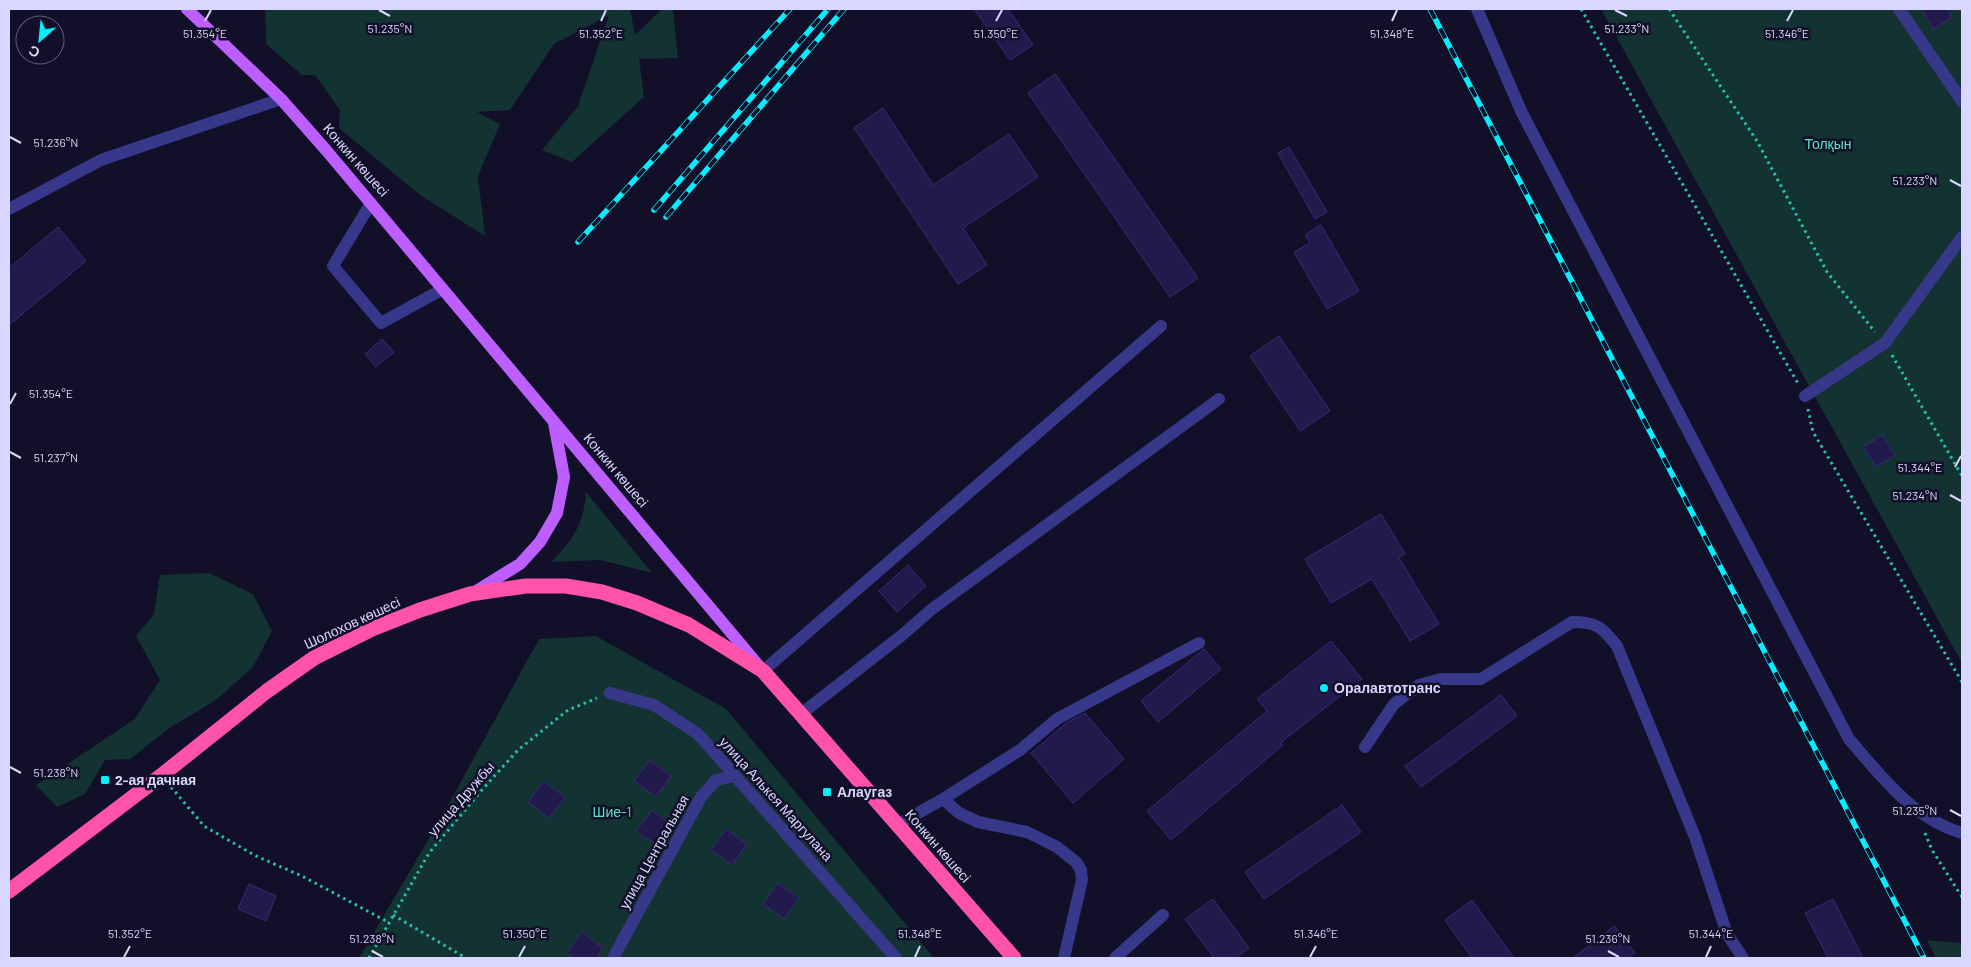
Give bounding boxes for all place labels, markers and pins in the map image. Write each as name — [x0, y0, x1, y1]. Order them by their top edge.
place label: Оралавтотранс — [1334, 679, 1441, 696]
marker: Оралавтотранс — [1318, 682, 1330, 694]
place label: 2-ая дачная — [115, 771, 196, 788]
marker: 2-ая дачная — [99, 774, 111, 786]
place label: Алаугаз — [837, 783, 892, 800]
marker: Алаугаз — [821, 786, 833, 798]

